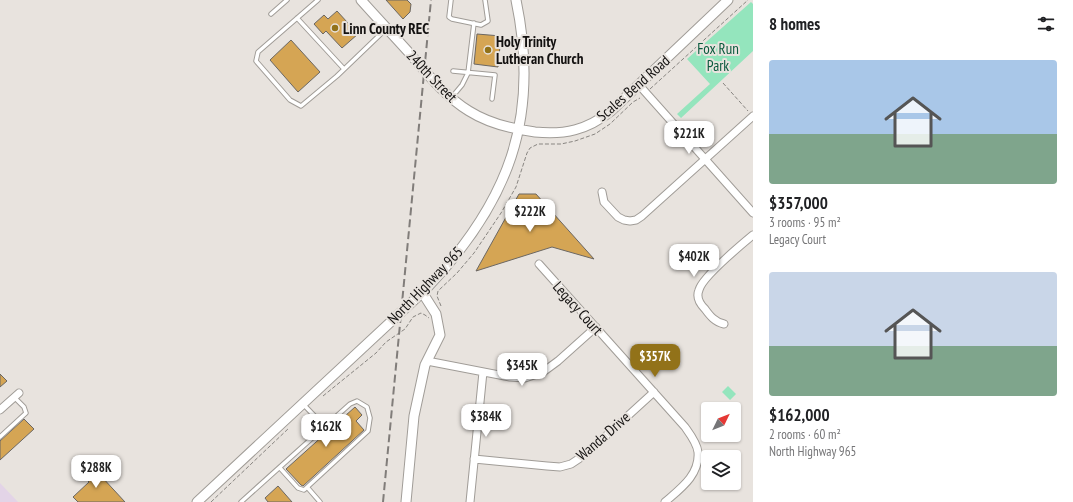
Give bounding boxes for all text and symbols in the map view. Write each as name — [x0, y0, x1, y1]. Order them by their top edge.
text: 8 homes — [769, 13, 820, 35]
icon: filters — [1035, 13, 1057, 35]
place label: Linn County REC — [343, 19, 429, 38]
marker: Linn County REC — [330, 23, 340, 33]
place label: Holy Trinity Lutheran Church — [496, 32, 584, 68]
park label: Fox Run Park — [697, 39, 739, 75]
marker: Holy Trinity Lutheran Church — [483, 45, 493, 55]
street label: 240th Street — [403, 46, 461, 106]
street label: Scales Bend Road — [592, 51, 674, 125]
icon: home — [877, 86, 949, 158]
pin: $221K — [661, 121, 717, 155]
text: $221K — [673, 125, 705, 142]
text: $357,000 — [769, 192, 828, 214]
pin: $222K — [502, 199, 558, 233]
text: $222K — [514, 203, 546, 220]
text: 3 rooms · 95 m² — [769, 214, 841, 231]
text: Legacy Court — [769, 231, 826, 248]
street label: North Highway 965 — [383, 242, 467, 328]
pin: $402K — [666, 244, 722, 278]
text: $402K — [678, 248, 710, 265]
street label: Legacy Court — [549, 277, 607, 339]
icon: home — [877, 298, 949, 370]
pin: $357K — [627, 344, 683, 378]
text: $357K — [639, 348, 671, 365]
pin: $345K — [494, 353, 550, 387]
text: $345K — [506, 357, 538, 374]
north arrow — [701, 402, 741, 442]
map controls — [701, 402, 741, 490]
pin: $384K — [458, 404, 514, 438]
text: $162,000 — [769, 404, 830, 426]
street label: Wanda Drive — [572, 407, 634, 465]
text: $384K — [470, 408, 502, 425]
pin: $162K — [298, 414, 354, 448]
text: $162K — [310, 418, 342, 435]
text: 2 rooms · 60 m² — [769, 426, 841, 443]
text: North Highway 965 — [769, 443, 856, 460]
button: layers — [701, 450, 741, 490]
pin: $288K — [68, 455, 124, 489]
text: $288K — [80, 459, 112, 476]

